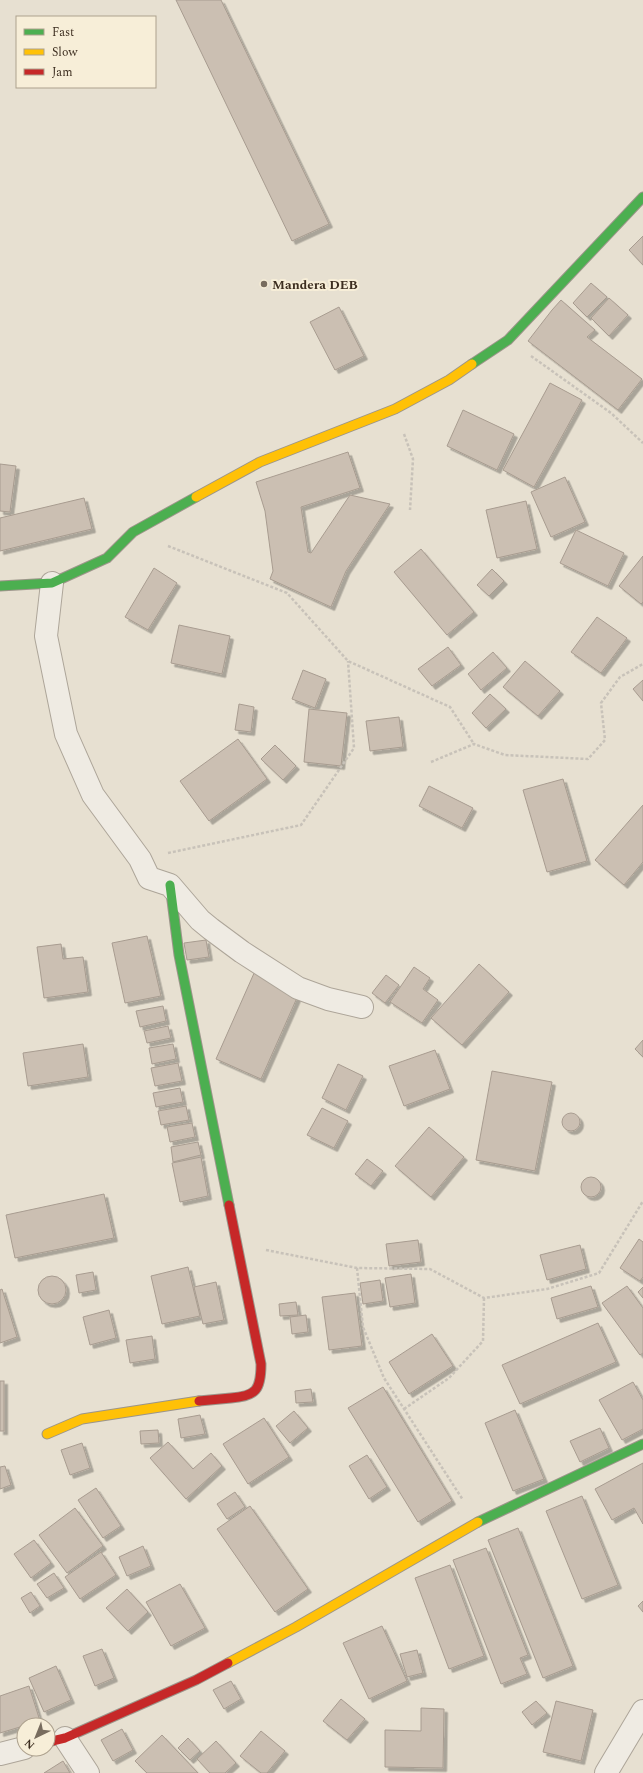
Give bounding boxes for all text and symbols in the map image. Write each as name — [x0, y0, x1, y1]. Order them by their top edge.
legend — [16, 16, 156, 88]
text: Fast — [52, 23, 74, 42]
text: Slow — [52, 43, 78, 62]
text: Jam — [52, 63, 73, 82]
place label: Mandera DEB — [272, 275, 358, 295]
marker: Mandera DEB — [259, 279, 269, 289]
north arrow — [16, 1717, 56, 1757]
text: N — [20, 1735, 39, 1753]

